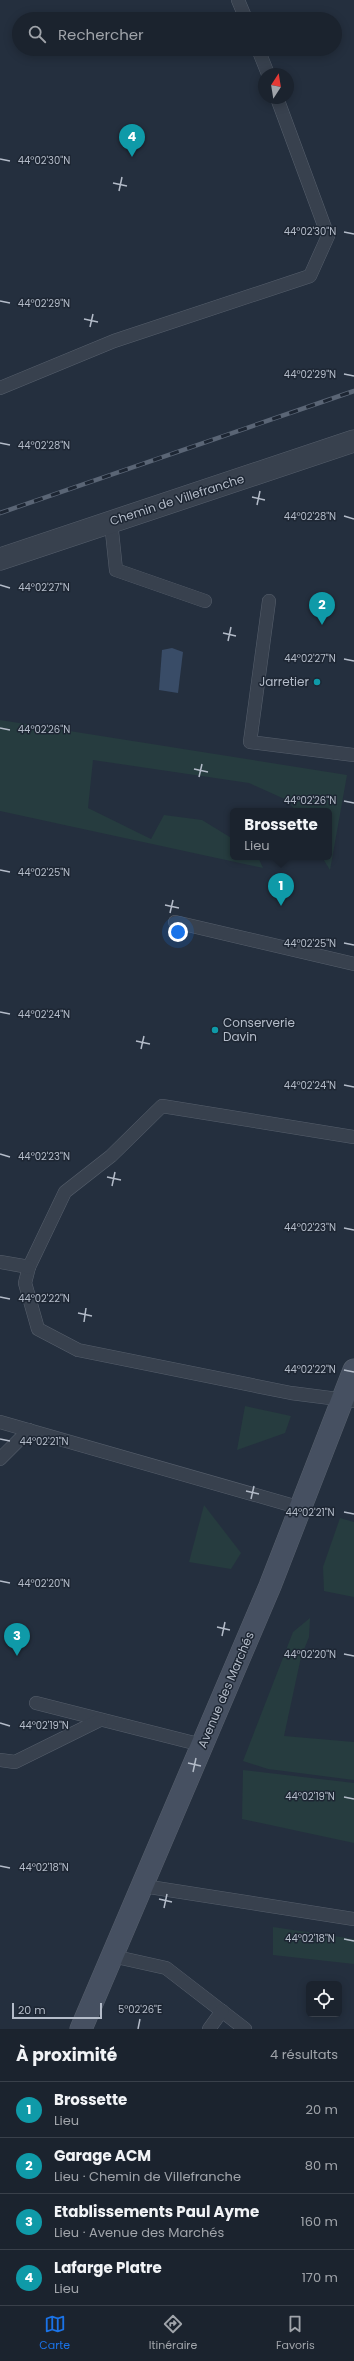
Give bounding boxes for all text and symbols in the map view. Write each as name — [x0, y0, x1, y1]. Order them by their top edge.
search box — [12, 12, 342, 56]
icon: search — [26, 23, 48, 45]
text: Rechercher — [58, 24, 144, 45]
north arrow — [258, 68, 294, 104]
pin: 4 — [119, 124, 145, 157]
text: 44°02'30"N — [18, 153, 70, 168]
text: 44°02'30"N — [284, 224, 336, 239]
text: 44°02'29"N — [18, 296, 70, 311]
text: 44°02'29"N — [284, 367, 336, 382]
text: 44°02'28"N — [18, 438, 70, 453]
street label: Chemin de Villefranche — [107, 470, 246, 529]
text: 44°02'28"N — [284, 509, 336, 524]
text: 44°02'27"N — [18, 580, 70, 595]
pin: 2 — [309, 592, 335, 625]
text: 44°02'27"N — [284, 651, 336, 666]
place label: Jarretier — [259, 673, 310, 690]
marker: Jarretier — [312, 677, 322, 687]
text: 44°02'26"N — [18, 722, 70, 737]
text: 44°02'26"N — [284, 793, 336, 808]
popup — [230, 808, 332, 860]
text: Brossette — [244, 814, 318, 835]
text: Lieu — [244, 836, 270, 855]
text: 44°02'25"N — [18, 865, 70, 880]
pin: 1 — [268, 873, 294, 906]
your location — [168, 922, 188, 942]
text: 44°02'25"N — [284, 936, 336, 951]
text: 44°02'24"N — [18, 1007, 70, 1022]
place label: Conserverie Davin — [223, 1014, 295, 1045]
marker: Conserverie Davin — [210, 1025, 220, 1035]
text: 44°02'24"N — [284, 1078, 336, 1093]
text: 44°02'23"N — [18, 1149, 70, 1164]
text: 44°02'23"N — [284, 1220, 336, 1235]
text: 44°02'22"N — [18, 1291, 70, 1306]
text: 44°02'22"N — [284, 1362, 336, 1377]
text: 44°02'21"N — [19, 1434, 69, 1449]
text: 44°02'21"N — [285, 1505, 335, 1520]
text: 44°02'20"N — [18, 1576, 70, 1591]
pin: 3 — [4, 1623, 30, 1656]
street label: Avenue des Marchés — [193, 1629, 258, 1751]
text: 44°02'20"N — [284, 1647, 336, 1662]
text: 44°02'19"N — [19, 1718, 69, 1733]
text: 44°02'19"N — [285, 1789, 335, 1804]
text: 44°02'18"N — [19, 1860, 69, 1875]
text: 44°02'18"N — [285, 1931, 335, 1946]
map controls — [306, 1981, 342, 2017]
button: locate — [306, 1981, 342, 2017]
scale bar — [12, 2001, 102, 2020]
text: 20 m — [18, 2002, 46, 2018]
text: 5°02'26"E — [118, 2002, 162, 2017]
text: À proximité — [16, 2043, 117, 2067]
text: 4 résultats — [270, 2045, 338, 2064]
text: Brossette — [54, 2089, 127, 2110]
text: 1 — [27, 2100, 31, 2119]
text: 20 m — [305, 2100, 338, 2119]
text: Lieu — [54, 2111, 79, 2130]
text: Garage ACM — [54, 2145, 151, 2166]
text: 2 — [25, 2156, 33, 2175]
text: 80 m — [305, 2156, 338, 2175]
text: Lieu · Chemin de Villefranche — [54, 2167, 241, 2186]
text: Etablissements Paul Ayme — [54, 2201, 259, 2222]
text: 3 — [25, 2212, 33, 2231]
text: 160 m — [301, 2212, 338, 2231]
text: Lieu · Avenue des Marchés — [54, 2223, 224, 2242]
text: Lafarge Platre — [54, 2257, 162, 2278]
text: 4 — [25, 2268, 33, 2287]
text: 170 m — [302, 2268, 338, 2287]
text: Lieu — [54, 2279, 79, 2298]
tab: Carte — [39, 2313, 70, 2354]
tab: Itinéraire — [149, 2313, 197, 2354]
tab: Favoris — [276, 2313, 315, 2354]

